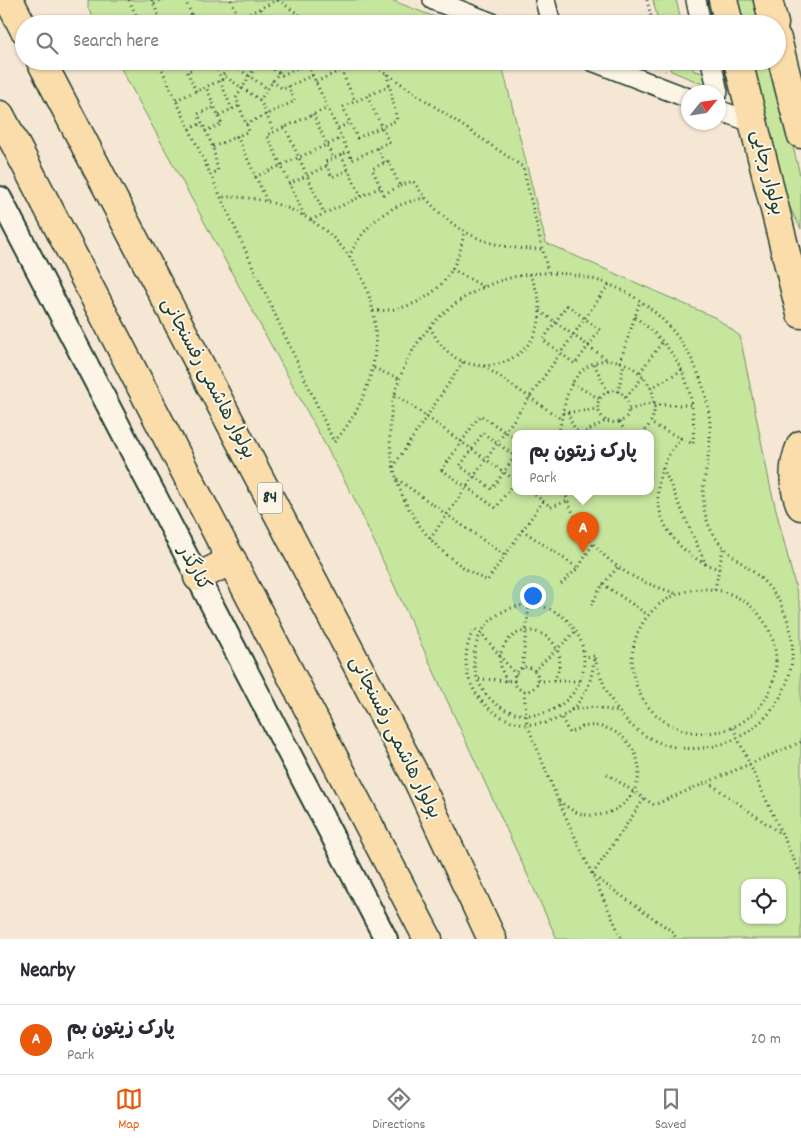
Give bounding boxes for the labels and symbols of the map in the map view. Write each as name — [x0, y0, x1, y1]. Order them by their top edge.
north arrow — [681, 85, 726, 130]
street label: بولوار رجایی — [742, 127, 790, 219]
street label: بولوار هاشمی رفسنجانی — [153, 293, 261, 465]
road number: 84 — [258, 482, 282, 514]
pin: A — [567, 512, 599, 553]
street label: کنارگذر — [169, 540, 216, 597]
your location — [520, 583, 546, 609]
street label: بولوار هاشمی رفسنجانی — [341, 652, 447, 824]

